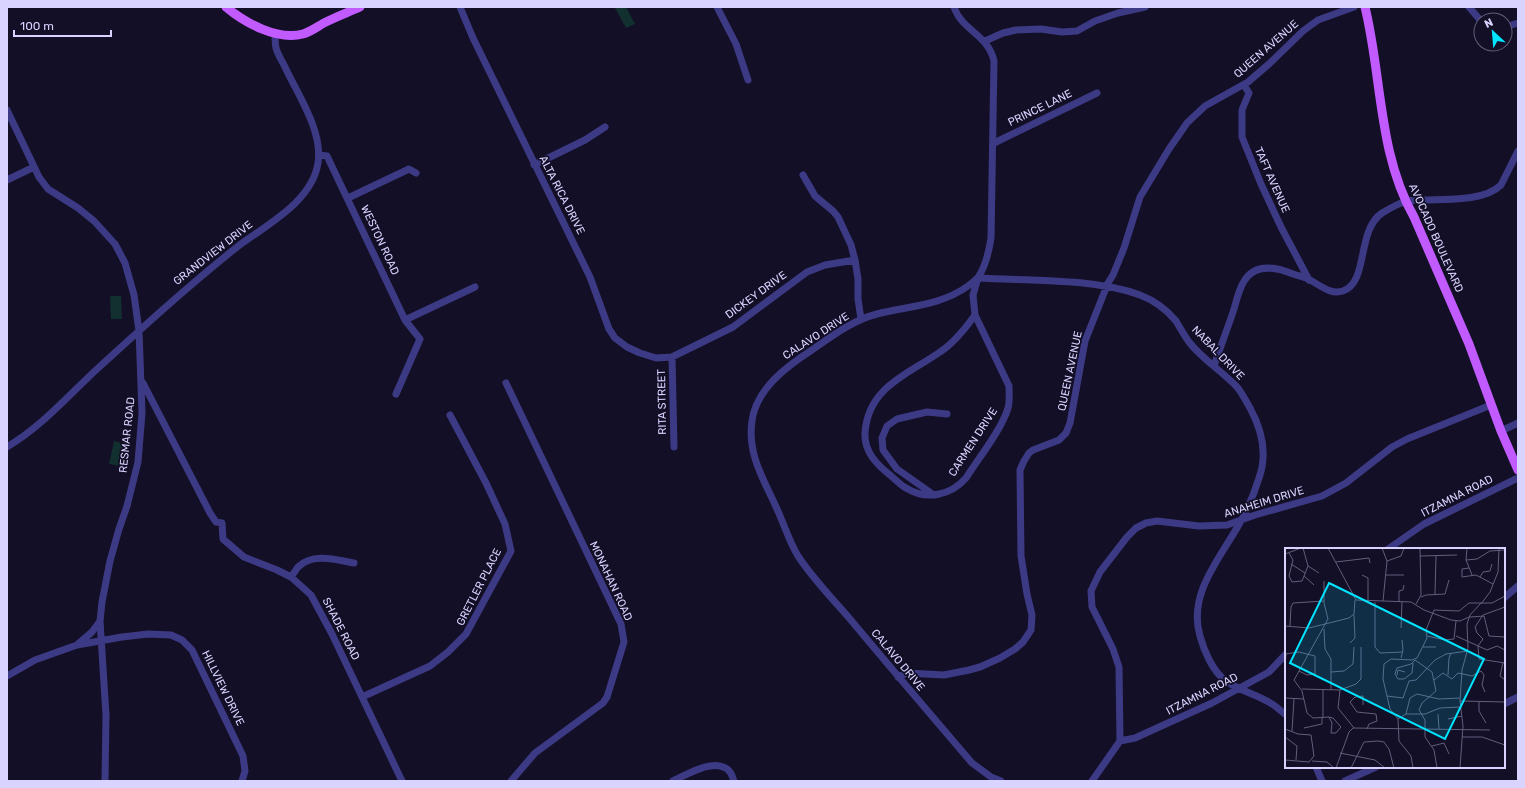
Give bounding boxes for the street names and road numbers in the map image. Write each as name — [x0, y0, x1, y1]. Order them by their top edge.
street label: QUEEN AVENUE — [1231, 17, 1301, 81]
street label: PRINCE LANE — [1006, 87, 1074, 129]
street label: TAFT AVENUE — [1252, 145, 1292, 215]
street label: ALTA RICA DRIVE — [537, 154, 588, 237]
street label: AVOCADO BOULEVARD — [1406, 182, 1466, 294]
street label: WESTON ROAD — [358, 203, 402, 277]
street label: GRANDVIEW DRIVE — [171, 218, 255, 288]
street label: DICKEY DRIVE — [723, 268, 789, 322]
street label: CALAVO DRIVE — [780, 310, 852, 362]
street label: NABAL DRIVE — [1189, 323, 1247, 383]
street label: QUEEN AVENUE — [1055, 330, 1085, 412]
street label: RITA STREET — [655, 368, 669, 435]
street label: RESMAR ROAD — [117, 396, 137, 474]
street label: CARMEN DRIVE — [946, 405, 1000, 479]
street label: ITZAMNA ROAD — [1419, 472, 1495, 520]
street label: ANAHEIM DRIVE — [1222, 484, 1306, 520]
street label: MONAHAN ROAD — [587, 539, 635, 623]
street label: GRETLER PLACE — [454, 546, 504, 628]
street label: SHADE ROAD — [320, 596, 362, 662]
street label: CALAVO DRIVE — [868, 627, 928, 694]
street label: HILLVIEW DRIVE — [199, 648, 247, 728]
street label: ITZAMNA ROAD — [1164, 670, 1240, 718]

